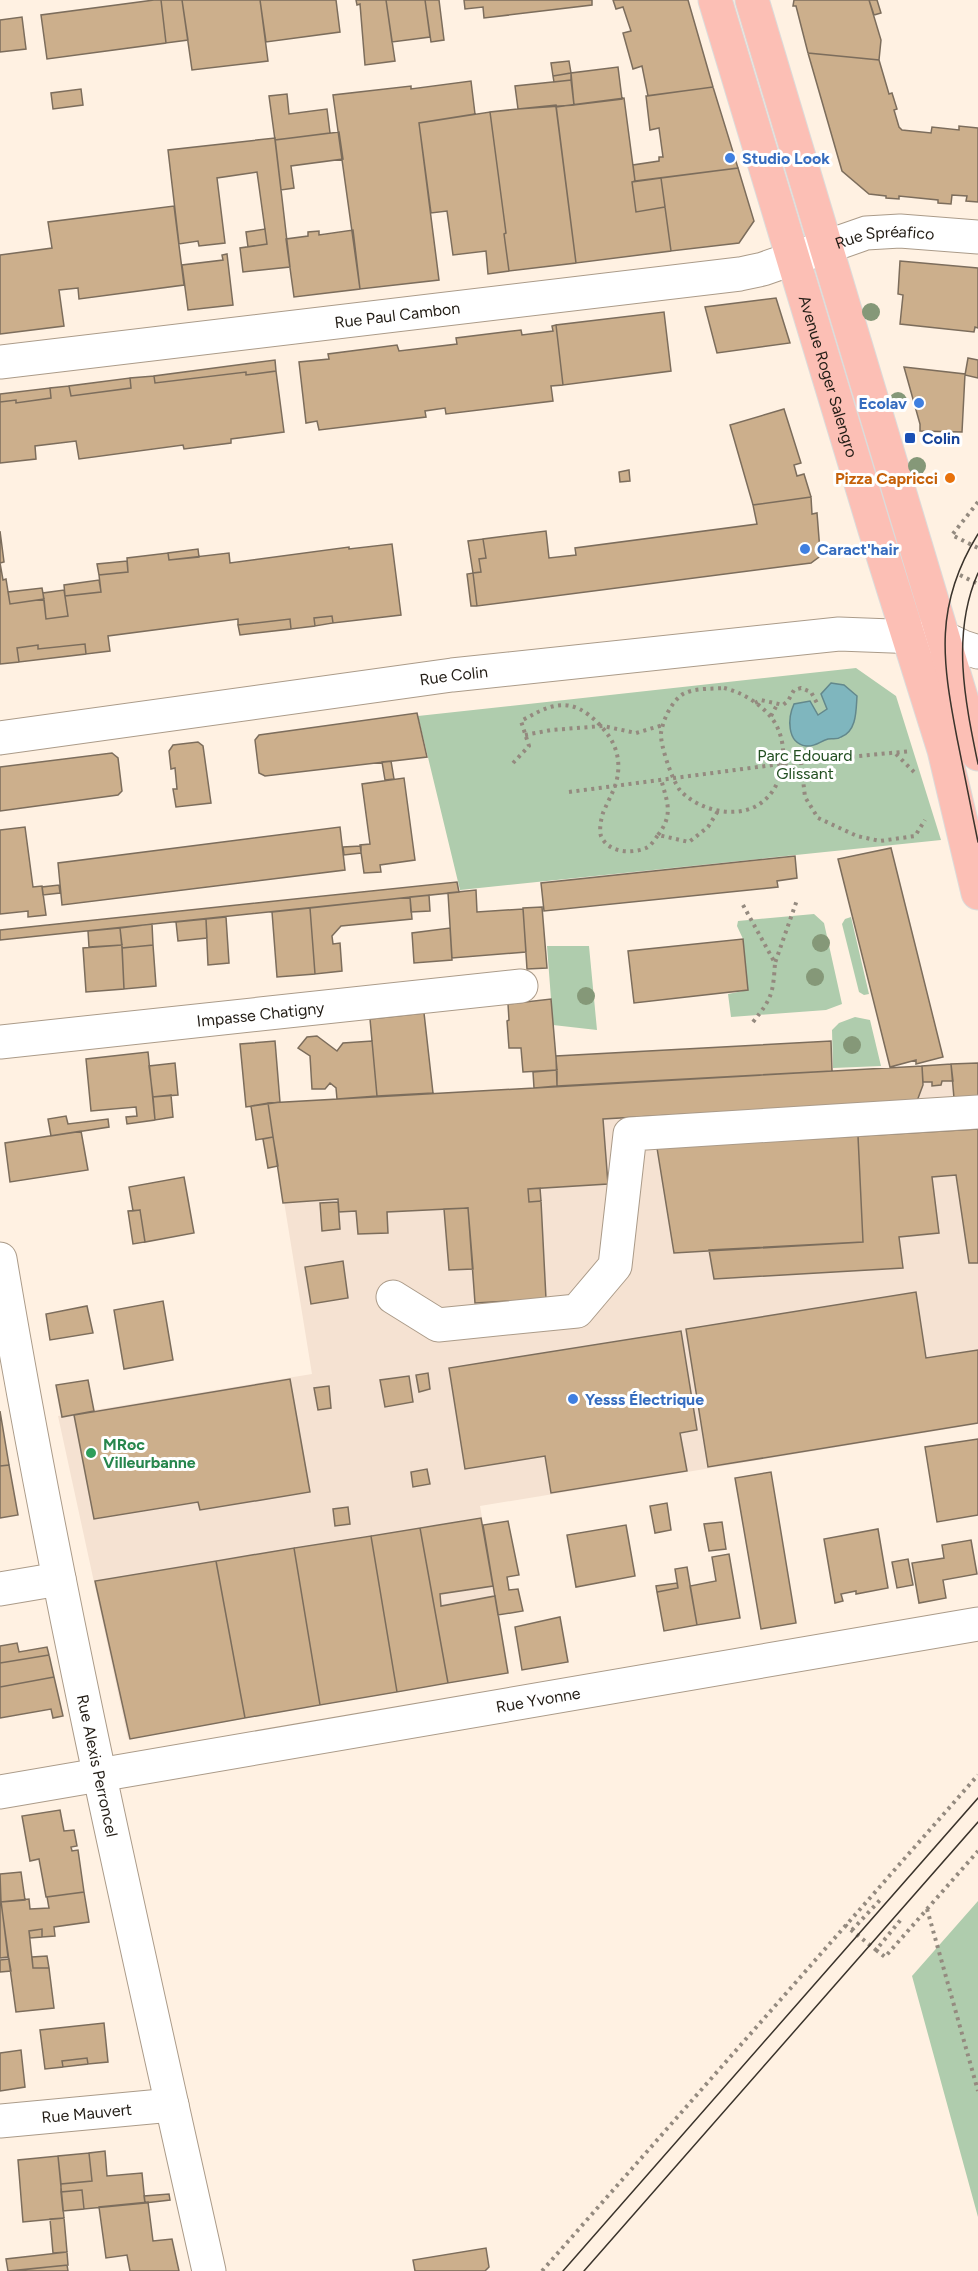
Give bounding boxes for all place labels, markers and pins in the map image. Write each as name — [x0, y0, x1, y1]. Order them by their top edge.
place label: Studio Look — [742, 149, 830, 168]
marker: Studio Look — [723, 151, 737, 165]
place label: Ecolav — [858, 394, 907, 413]
marker: Ecolav — [912, 396, 926, 410]
place label: Colin — [922, 429, 960, 448]
marker: Colin — [903, 431, 917, 445]
place label: Pizza Capricci — [835, 469, 938, 488]
marker: Pizza Capricci — [943, 471, 957, 485]
place label: Caract'hair — [817, 540, 899, 559]
marker: Caract'hair — [798, 542, 812, 556]
place label: Yesss Électrique — [585, 1390, 704, 1409]
marker: Yesss Électrique — [566, 1392, 580, 1406]
place label: MRoc Villeurbanne — [103, 1435, 196, 1472]
marker: MRoc Villeurbanne — [84, 1446, 98, 1460]

